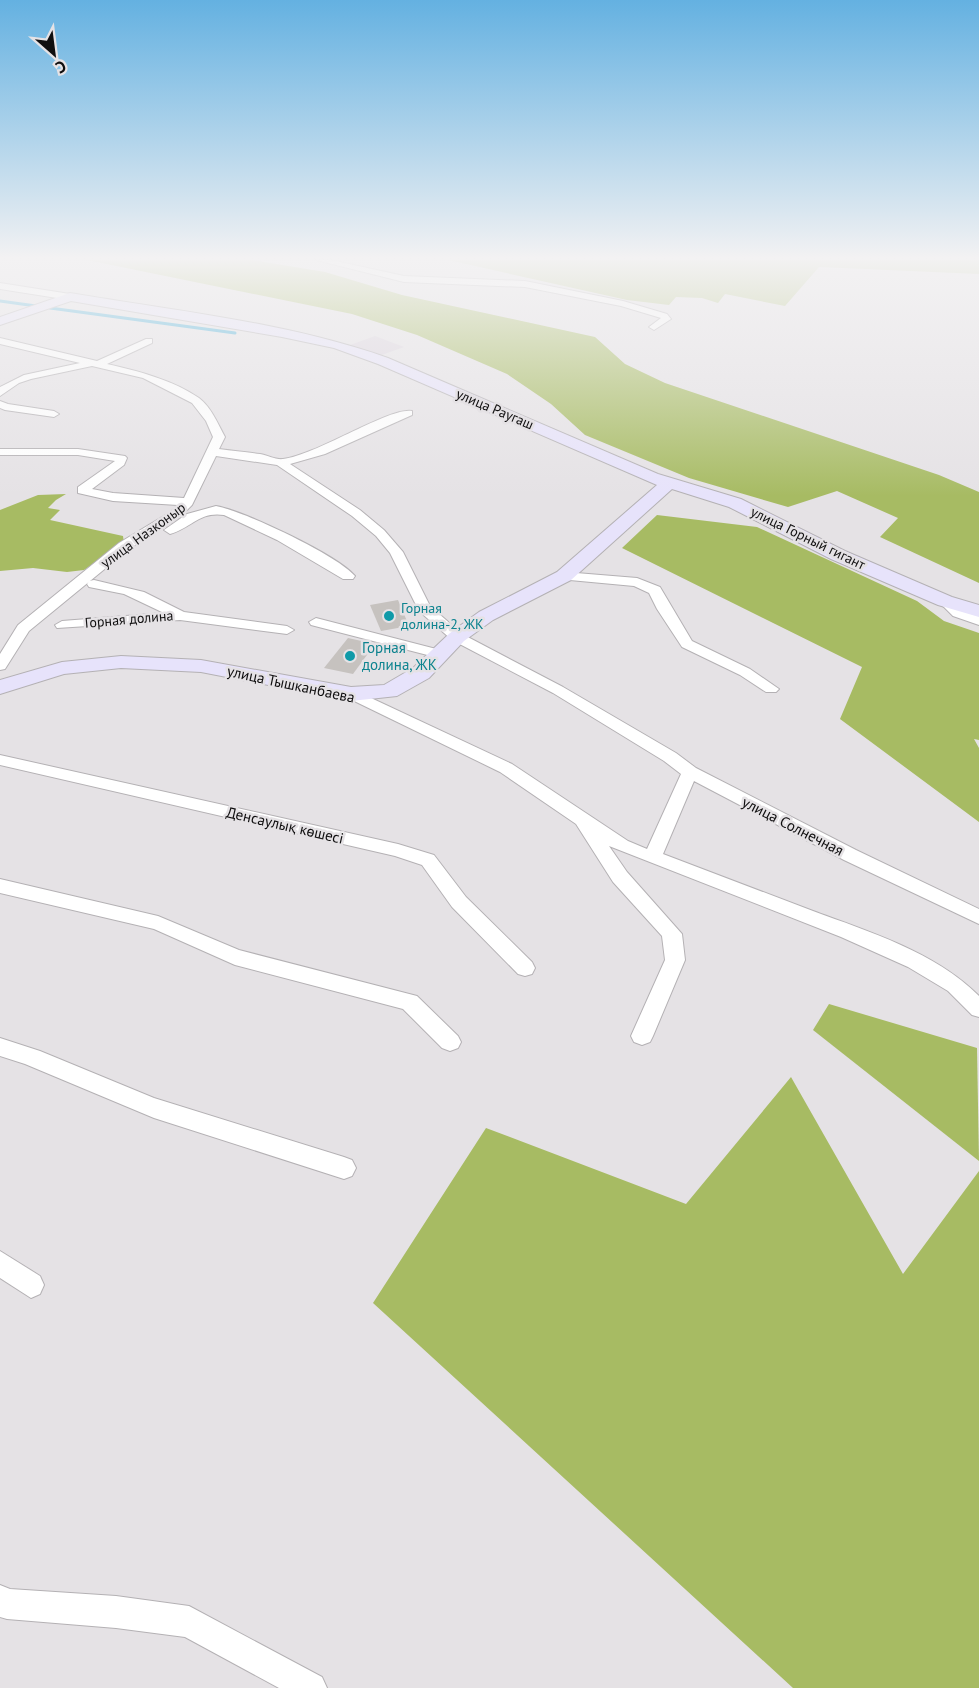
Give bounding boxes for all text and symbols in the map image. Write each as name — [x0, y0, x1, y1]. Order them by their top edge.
north arrow — [24, 24, 84, 84]
text: С — [52, 56, 70, 78]
street label: улица Раугаш — [453, 385, 537, 433]
street label: улица Назконыр — [97, 498, 189, 572]
street label: улица Горный гигант — [748, 502, 869, 574]
place label: Горная долина-2, ЖК — [401, 599, 484, 633]
street label: Горная долина — [84, 606, 174, 632]
marker: Горная долина-2, ЖК — [382, 609, 396, 623]
place label: Горная долина, ЖК — [362, 638, 437, 674]
marker: Горная долина, ЖК — [343, 649, 357, 663]
street label: улица Тышканбаева — [225, 661, 357, 707]
street label: улица Солнечная — [739, 792, 847, 860]
street label: Денсаулық көшесі — [225, 802, 345, 848]

